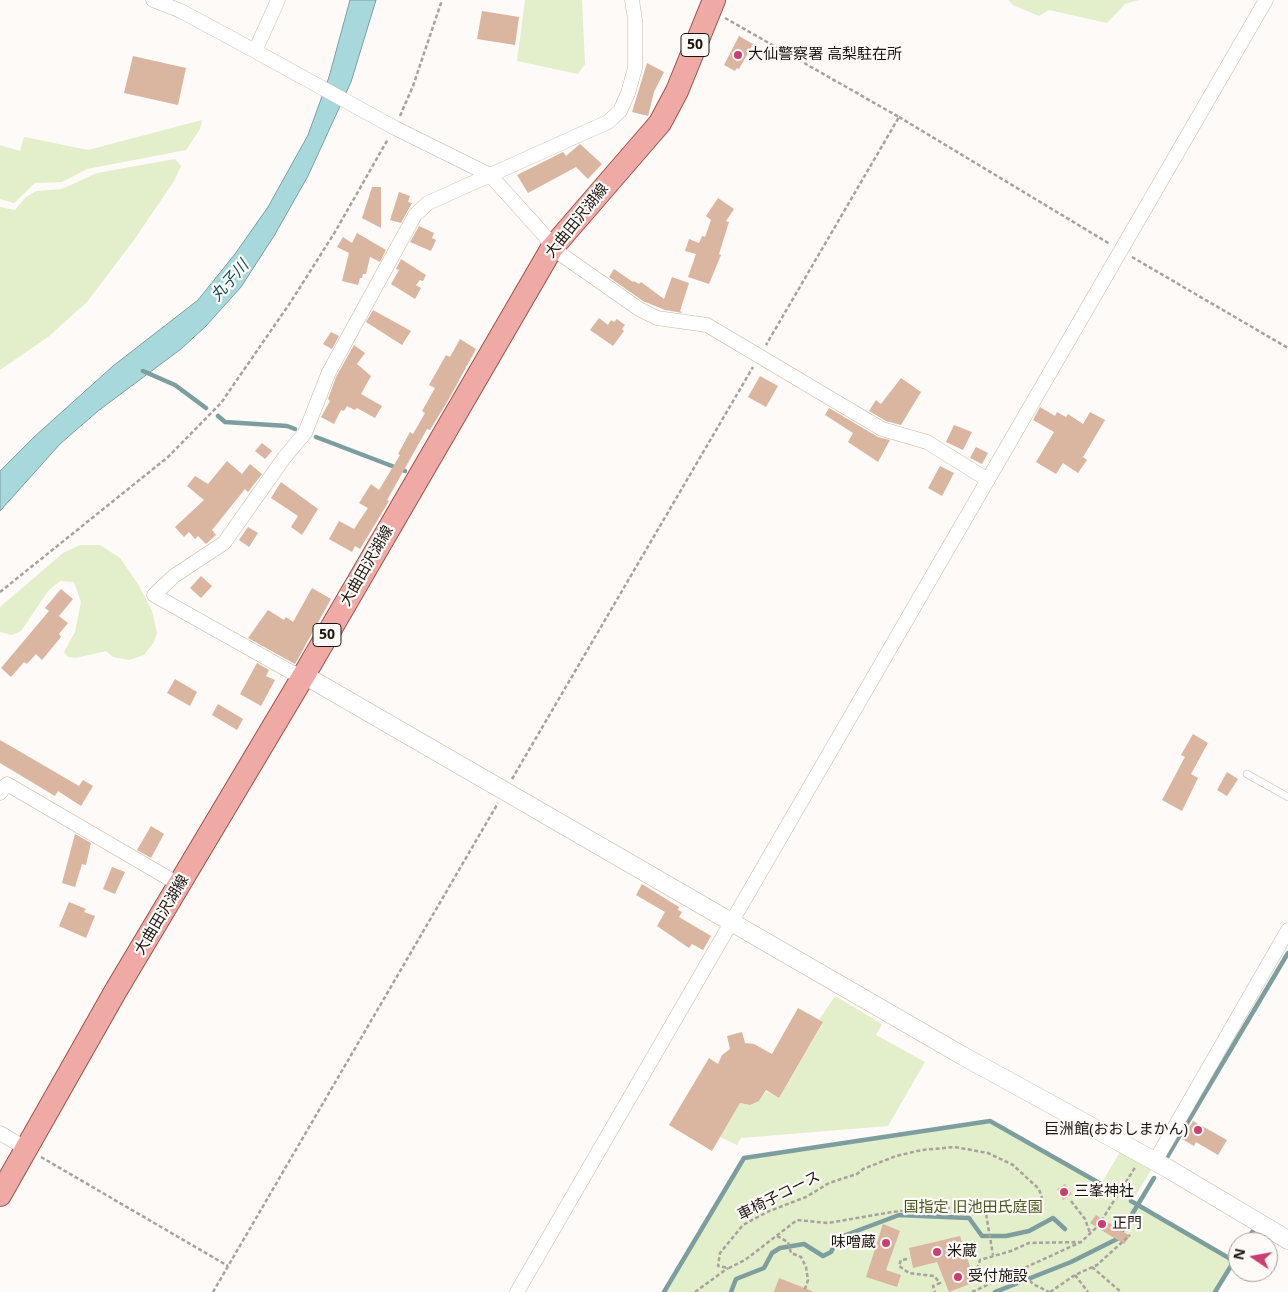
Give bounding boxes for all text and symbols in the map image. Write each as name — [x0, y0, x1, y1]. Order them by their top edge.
road number: 50 — [681, 34, 709, 56]
place label: 大仙警察署 高梨駐在所 — [748, 46, 902, 64]
marker: 大仙警察署 高梨駐在所 — [732, 49, 744, 61]
street label: 大曲田沢湖線 — [542, 180, 612, 262]
water label: 丸子川 — [207, 257, 253, 305]
street label: 大曲田沢湖線 — [337, 523, 397, 609]
road number: 50 — [313, 624, 341, 646]
street label: 大曲田沢湖線 — [131, 872, 193, 958]
place label: 巨洲館(おおしまかん) — [1044, 1121, 1188, 1139]
marker: 巨洲館(おおしまかん) — [1192, 1124, 1204, 1136]
street label: 車椅子コース — [735, 1168, 823, 1224]
place label: 三峯神社 — [1074, 1183, 1134, 1201]
marker: 三峯神社 — [1058, 1186, 1070, 1198]
park label: 国指定 旧池田氏庭園 — [904, 1199, 1042, 1217]
place label: 正門 — [1112, 1215, 1142, 1233]
marker: 正門 — [1096, 1218, 1108, 1230]
north arrow — [1228, 1232, 1278, 1282]
place label: 味噌蔵 — [831, 1234, 876, 1252]
marker: 味噌蔵 — [880, 1237, 892, 1249]
place label: 米蔵 — [947, 1243, 977, 1261]
marker: 米蔵 — [931, 1246, 943, 1258]
text: N — [1228, 1246, 1249, 1262]
place label: 受付施設 — [968, 1268, 1028, 1286]
marker: 受付施設 — [952, 1271, 964, 1283]

